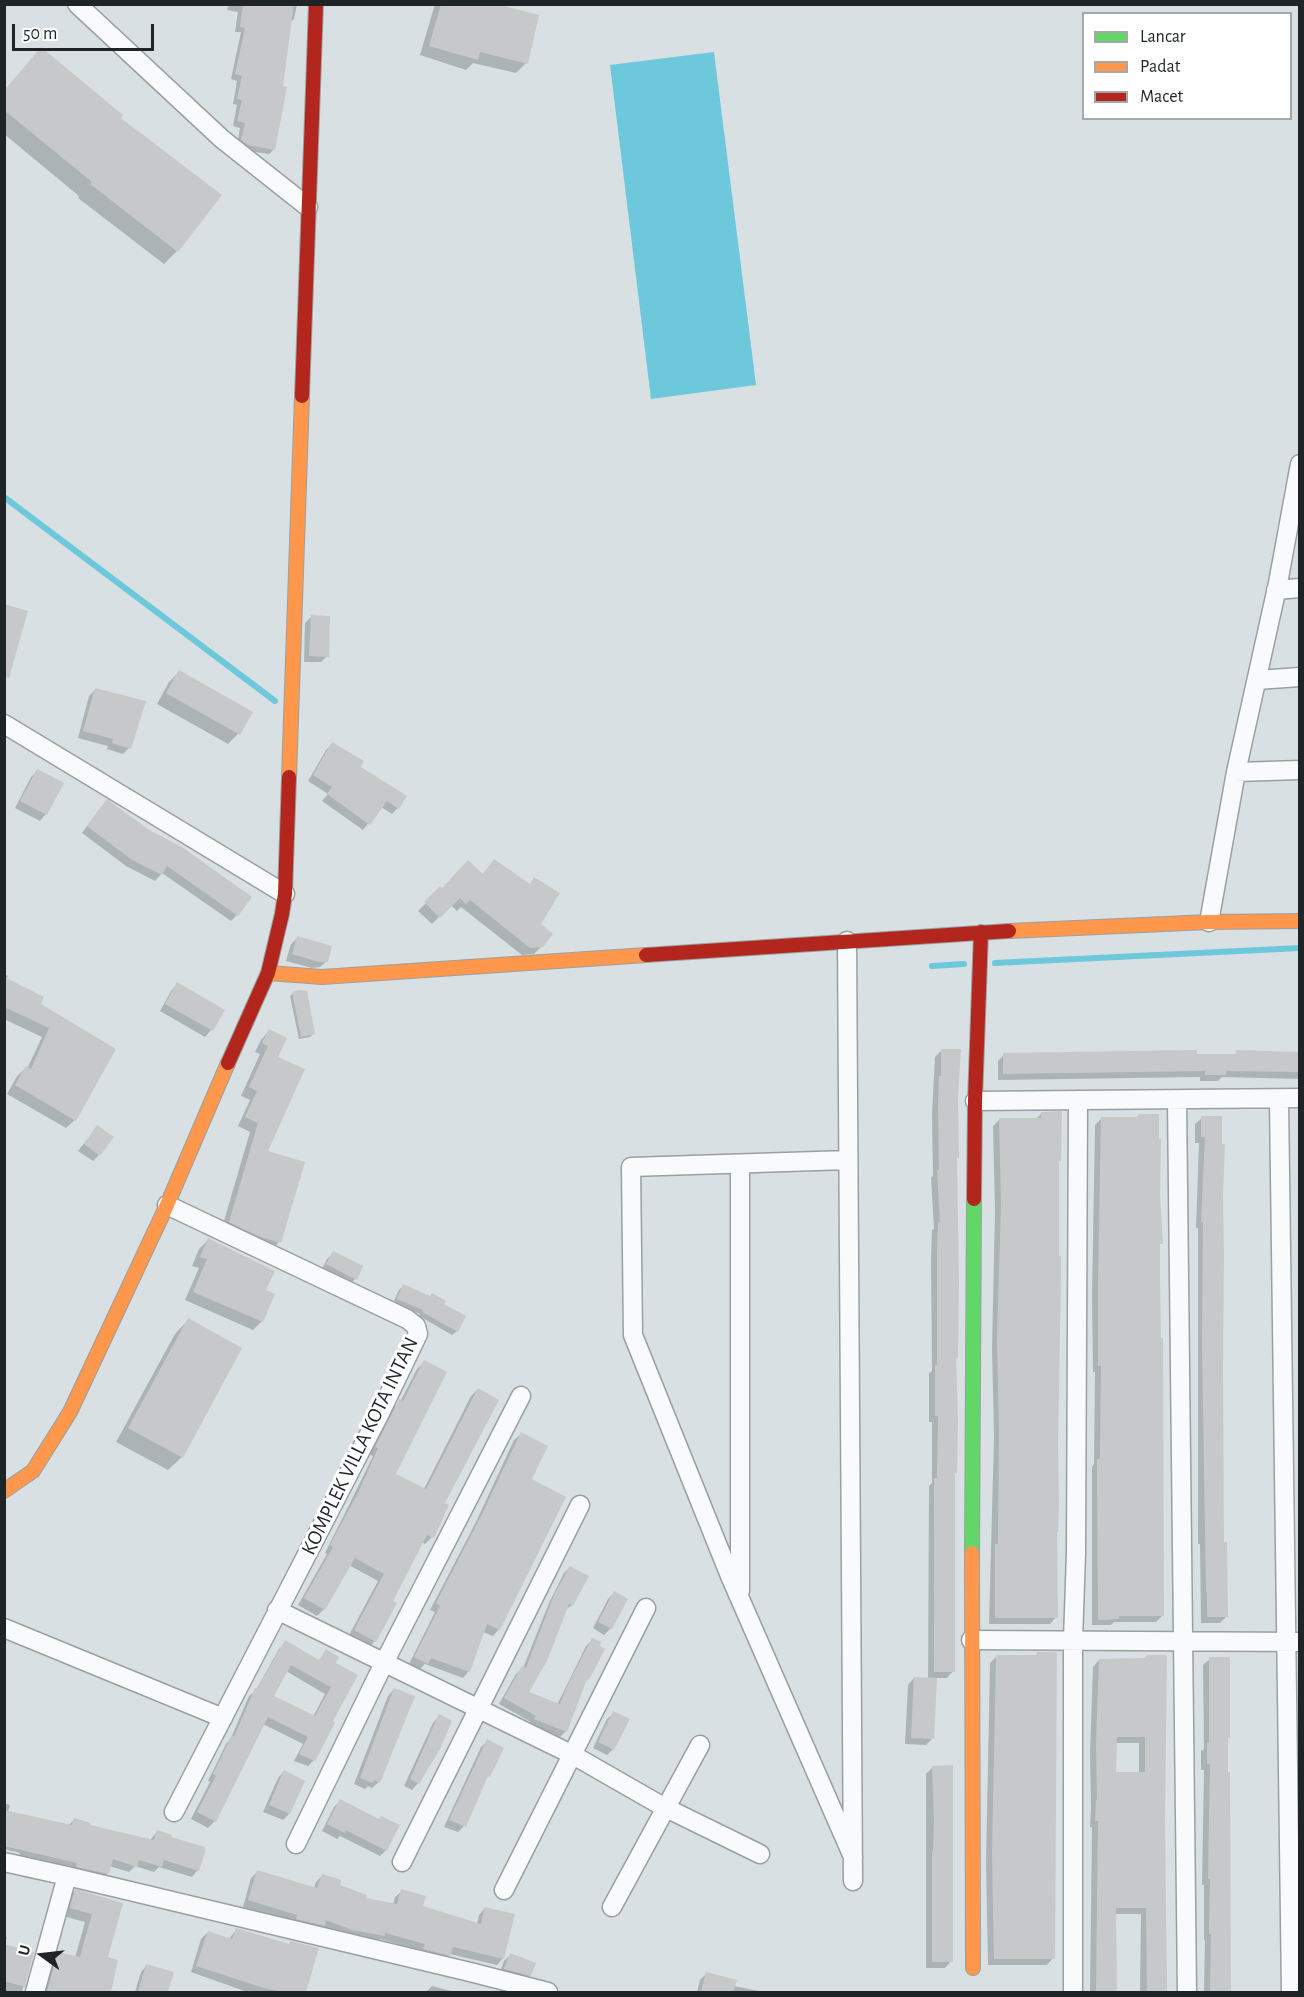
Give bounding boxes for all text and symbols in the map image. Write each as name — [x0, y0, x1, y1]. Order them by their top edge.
scale bar — [15, 12, 158, 50]
legend — [1082, 12, 1292, 120]
text: 50 m — [23, 25, 57, 43]
text: Lancar — [1140, 28, 1186, 46]
text: Padat — [1140, 58, 1181, 76]
text: Macet — [1140, 88, 1183, 106]
street label: KOMPLEK VILLA KOTA INTAN — [296, 1333, 424, 1559]
north arrow — [12, 1925, 72, 1985]
text: U — [16, 1943, 34, 1957]

